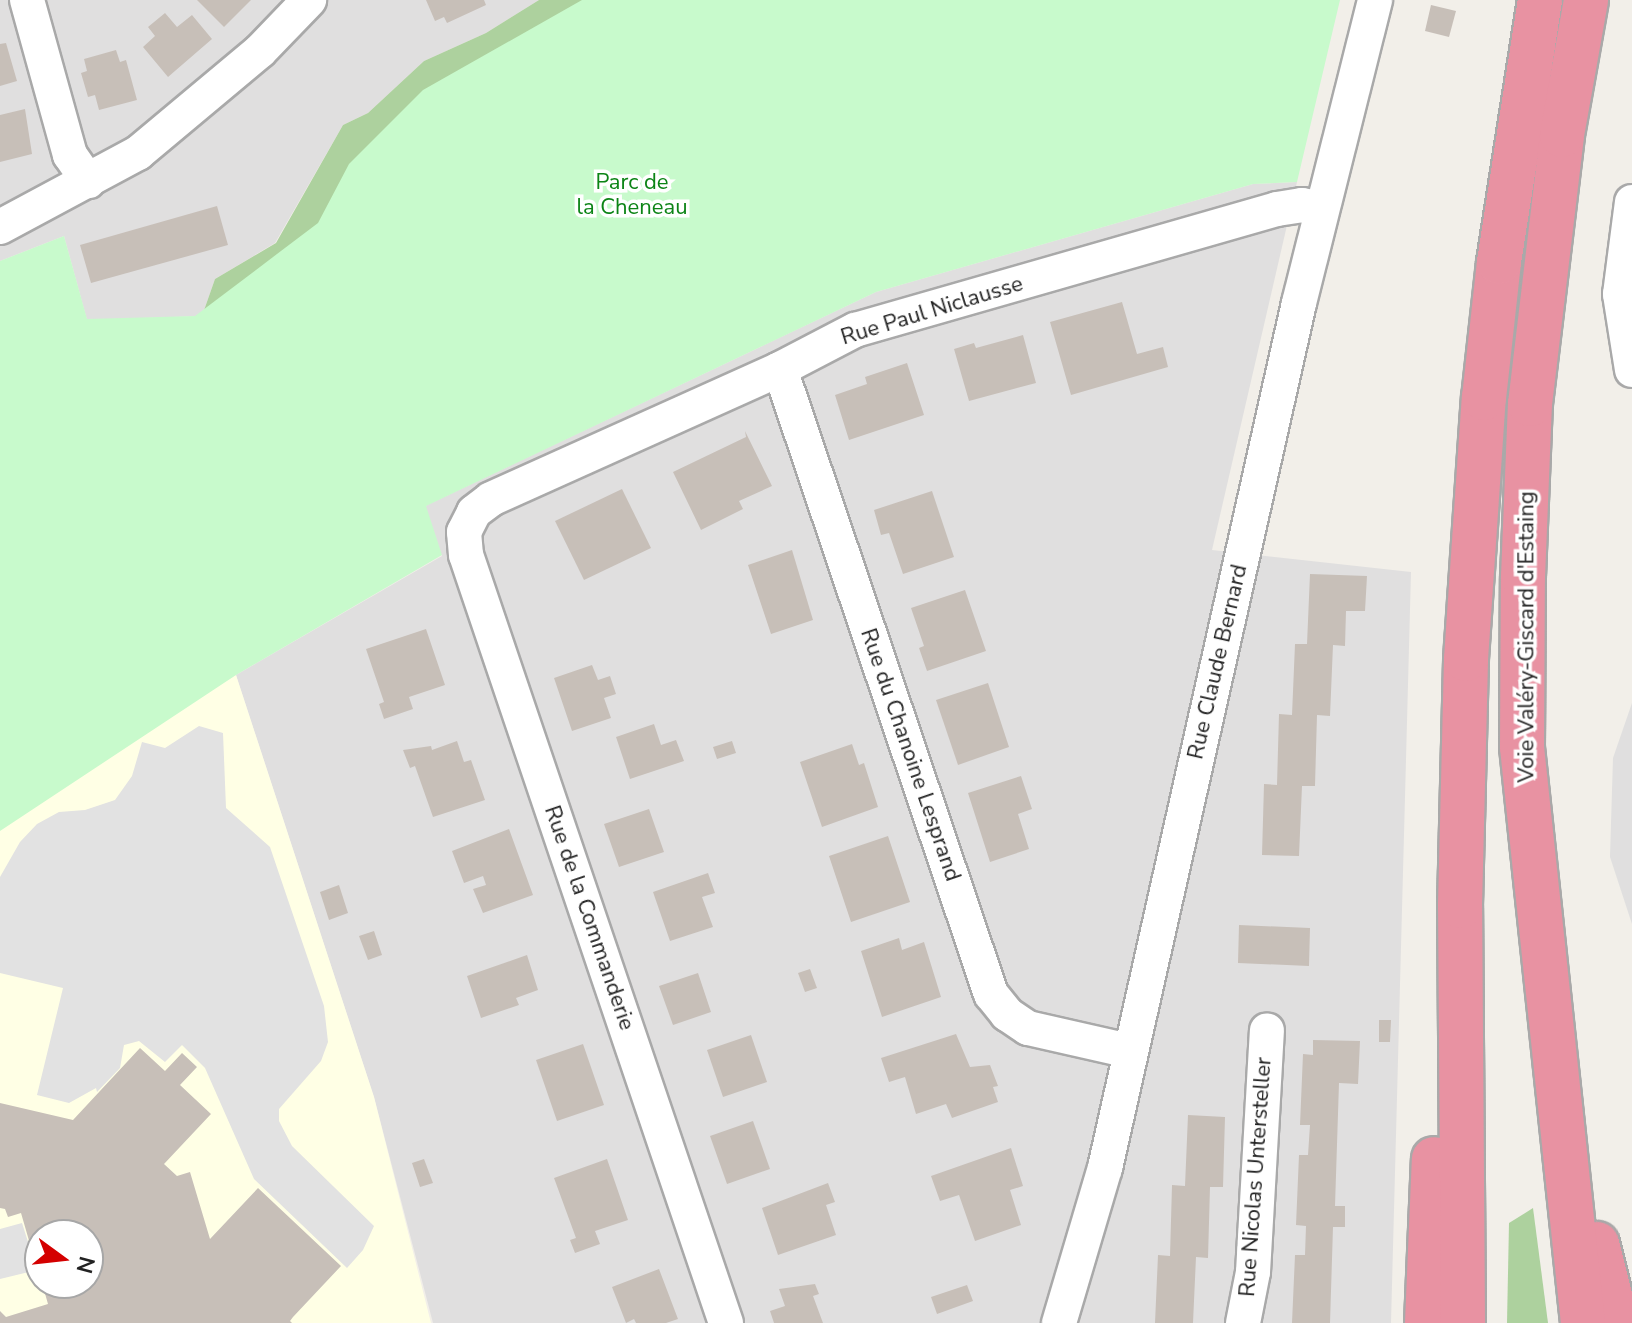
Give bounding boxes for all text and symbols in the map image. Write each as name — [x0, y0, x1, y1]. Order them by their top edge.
park label: Parc de la Cheneau — [576, 169, 688, 220]
street label: Rue Paul Niclausse — [838, 271, 1026, 351]
street label: Voie Valéry-Giscard d'Estaing — [1514, 491, 1540, 783]
street label: Rue Claude Bernard — [1183, 562, 1253, 762]
street label: Rue du Chanoine Lesprand — [854, 625, 966, 885]
street label: Rue de la Commanderie — [538, 802, 640, 1034]
street label: Rue Nicolas Untersteller — [1234, 1056, 1278, 1298]
north arrow — [24, 1219, 104, 1299]
text: N — [69, 1253, 102, 1277]

